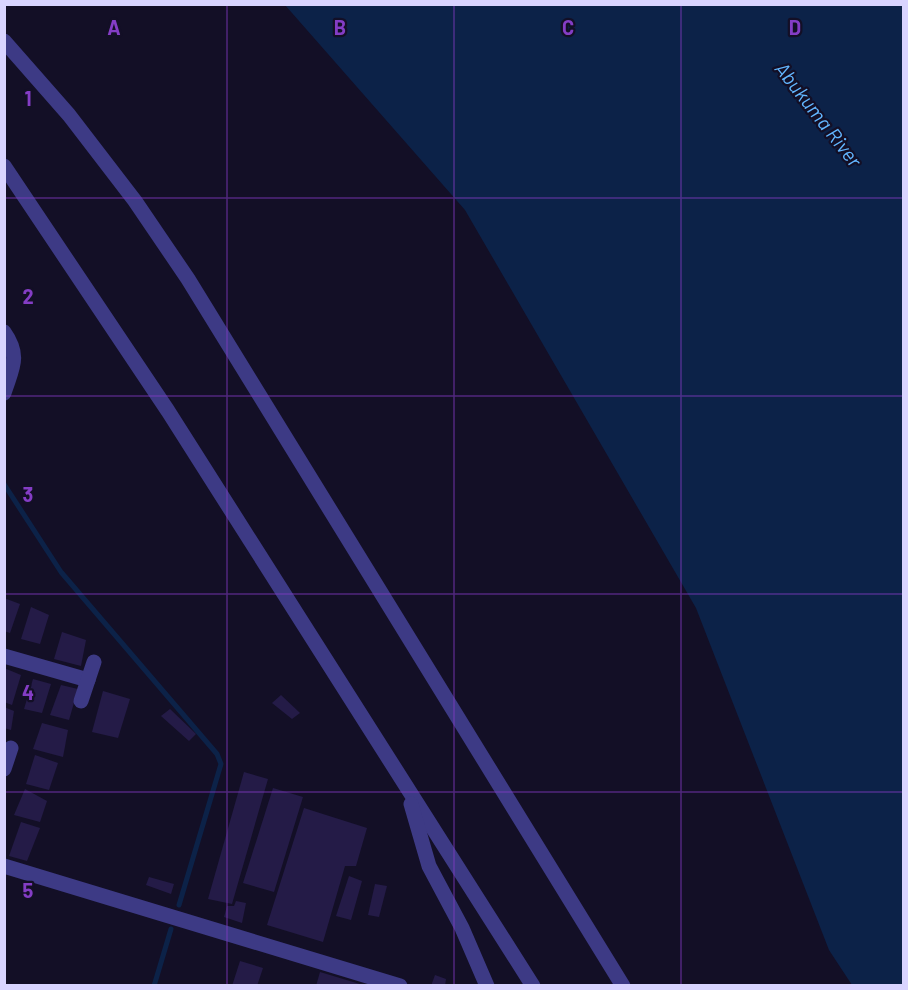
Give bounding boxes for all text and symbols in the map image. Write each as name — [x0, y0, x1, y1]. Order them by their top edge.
text: A — [107, 15, 121, 39]
text: B — [334, 15, 346, 39]
text: C — [562, 15, 574, 39]
text: D — [789, 15, 801, 39]
water label: Abukuma River — [771, 57, 868, 172]
text: 1 — [24, 86, 32, 110]
text: 2 — [22, 284, 34, 308]
text: 3 — [23, 482, 33, 506]
text: 4 — [22, 680, 34, 704]
text: 5 — [23, 878, 34, 902]

